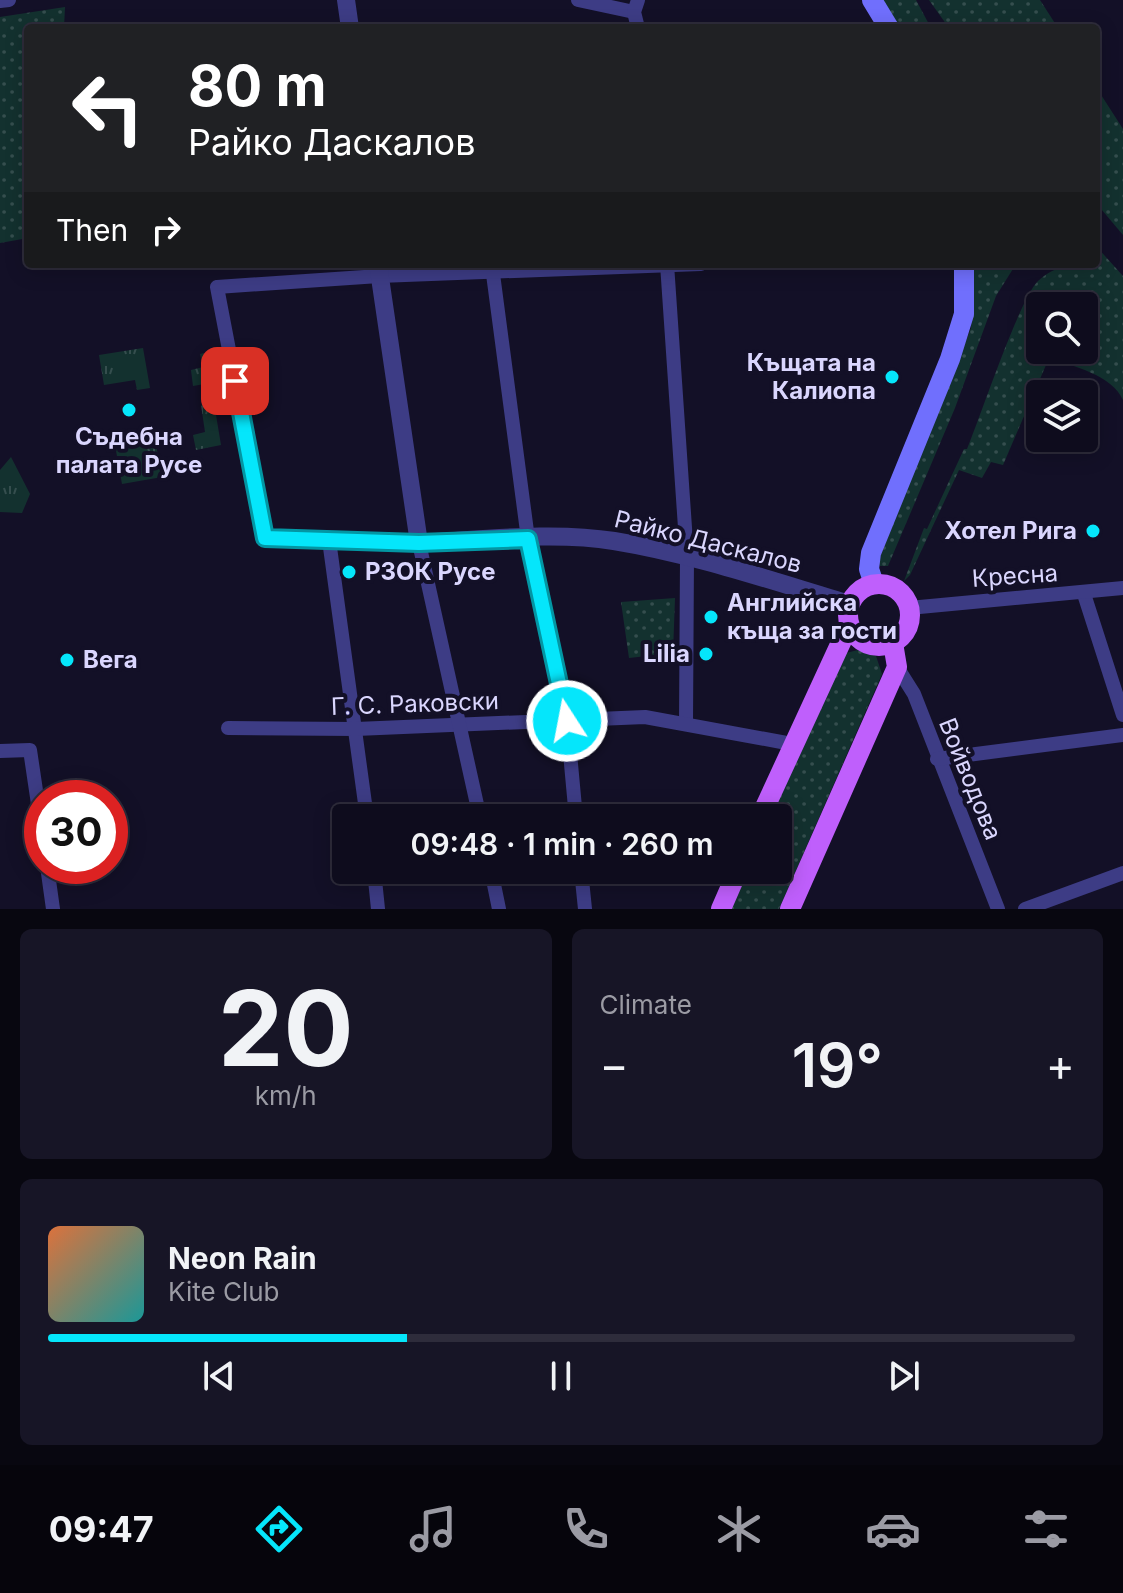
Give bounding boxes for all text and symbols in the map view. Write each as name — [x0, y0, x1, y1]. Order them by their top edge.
text: 80 m — [188, 52, 327, 120]
icon: left — [56, 56, 160, 160]
text: Райко Даскалов — [188, 120, 476, 164]
icon: right — [144, 208, 188, 252]
text: Then — [56, 212, 128, 248]
map controls — [1026, 292, 1098, 452]
button: search — [1026, 292, 1098, 364]
pin — [201, 347, 269, 415]
place label: Къщата на Калиопа — [747, 348, 876, 405]
icon: arrive — [213, 359, 257, 403]
marker: Къщата на Калиопа — [883, 368, 901, 386]
button: layers — [1026, 380, 1098, 452]
marker: Съдебна палата Русе — [120, 401, 138, 419]
place label: Съдебна палата Русе — [56, 422, 202, 479]
street label: Райко Даскалов — [612, 504, 805, 579]
place label: Хотел Рига — [944, 516, 1077, 545]
marker: Хотел Рига — [1084, 522, 1102, 540]
place label: РЗОК Русе — [365, 557, 495, 586]
street label: Кресна — [971, 558, 1059, 593]
marker: РЗОК Русе — [340, 563, 358, 581]
place label: Aнглийска къща за гости — [727, 588, 897, 645]
marker: Aнглийска къща за гости — [702, 608, 720, 626]
place label: Lilia — [643, 639, 690, 668]
place label: Вега — [83, 645, 138, 674]
marker: Lilia — [697, 645, 715, 663]
marker: Вега — [58, 651, 76, 669]
position arrow — [525, 679, 609, 763]
street label: Г. С. Раковски — [330, 686, 499, 721]
street label: Войводова — [933, 714, 1008, 844]
speed limit sign: 30 — [24, 780, 128, 884]
text: 09:48 · 1 min · 260 m — [411, 826, 713, 862]
text: 20 — [218, 965, 354, 1091]
text: Climate — [600, 989, 692, 1020]
text: 19° — [792, 1029, 883, 1101]
text: − — [600, 1038, 629, 1092]
text: + — [1046, 1038, 1075, 1092]
text: km/h — [255, 1080, 317, 1111]
text: Neon Rain — [168, 1240, 317, 1276]
text: Kite Club — [168, 1276, 279, 1307]
icon: previous — [197, 1354, 241, 1398]
icon: pause — [539, 1354, 583, 1398]
icon: next — [882, 1354, 926, 1398]
icon: directions — [251, 1501, 307, 1557]
icon: music — [405, 1501, 461, 1557]
icon: phone — [558, 1501, 614, 1557]
icon: climate — [711, 1501, 767, 1557]
icon: car — [865, 1501, 921, 1557]
icon: filters — [1018, 1501, 1074, 1557]
text: 09:47 — [49, 1507, 154, 1551]

